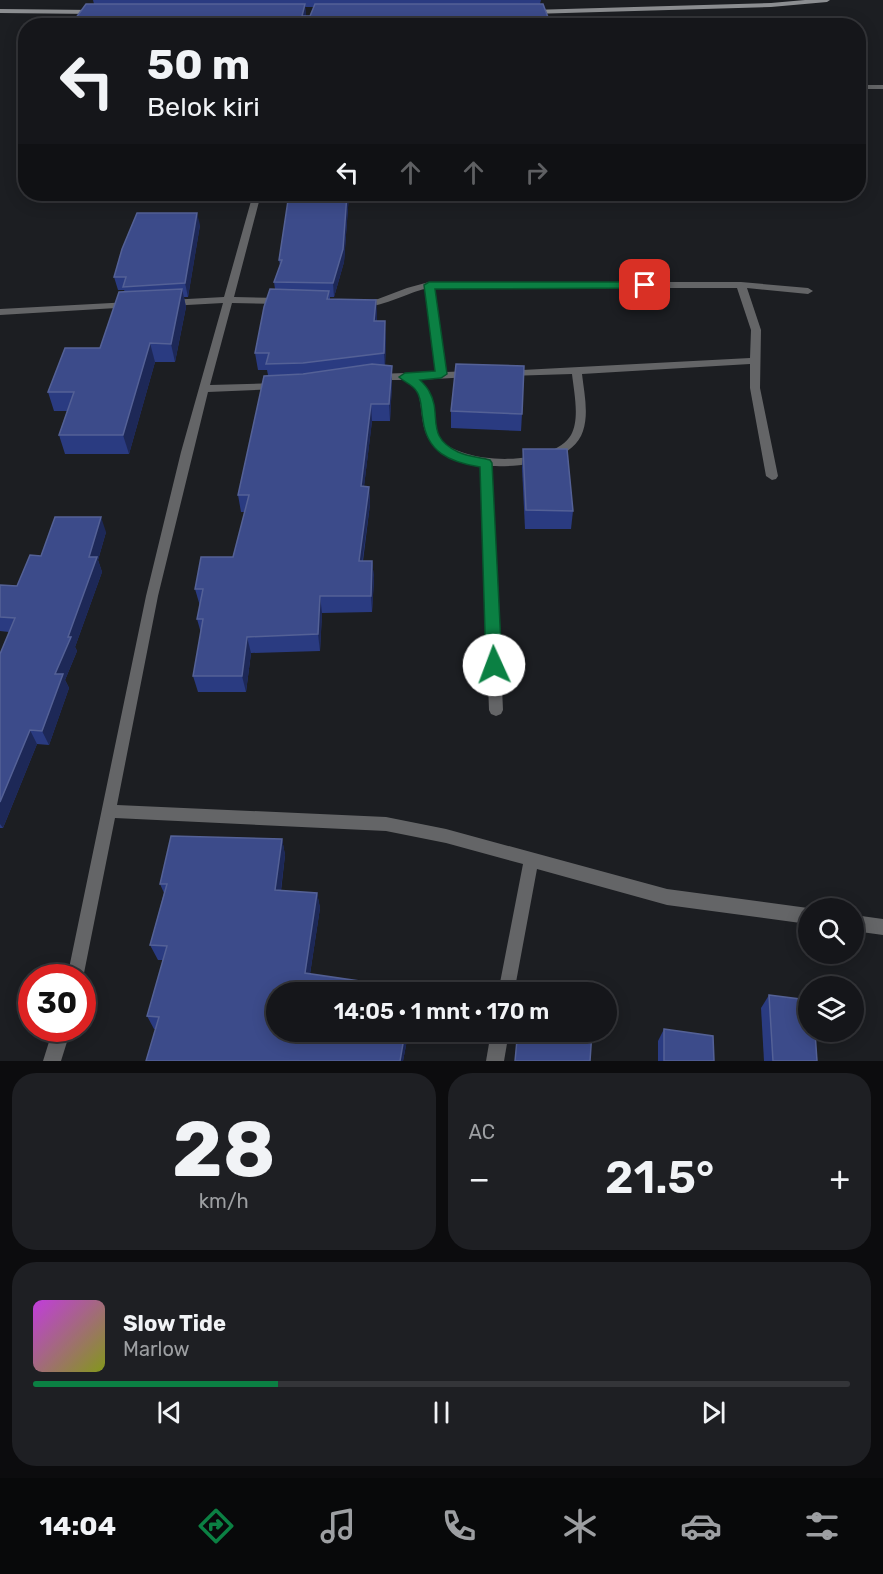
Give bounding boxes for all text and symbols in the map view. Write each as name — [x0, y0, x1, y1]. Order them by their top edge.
text: 50 m — [147, 40, 250, 90]
icon: left — [48, 42, 126, 120]
text: Belok kiri — [147, 91, 260, 123]
icon: left — [331, 156, 364, 189]
icon: ahead — [394, 156, 427, 189]
icon: ahead — [457, 156, 490, 189]
icon: right — [520, 156, 553, 189]
pin — [619, 259, 670, 310]
icon: arrive — [628, 268, 661, 301]
position arrow — [462, 633, 526, 697]
map controls — [798, 898, 864, 1042]
button: search — [798, 898, 864, 964]
speed limit sign: 30 — [18, 964, 96, 1042]
button: layers — [798, 976, 864, 1042]
text: 14:05 · 1 mnt · 170 m — [334, 998, 549, 1025]
text: 28 — [172, 1103, 276, 1196]
text: AC — [469, 1120, 495, 1144]
text: 21.5° — [605, 1151, 714, 1204]
text: − — [469, 1159, 490, 1198]
text: + — [829, 1159, 850, 1198]
text: km/h — [199, 1189, 249, 1213]
text: Slow Tide — [123, 1310, 226, 1337]
text: Marlow — [123, 1337, 190, 1361]
icon: previous — [153, 1396, 186, 1429]
icon: pause — [425, 1396, 458, 1429]
icon: next — [697, 1396, 730, 1429]
icon: directions — [195, 1505, 237, 1547]
icon: music — [317, 1505, 359, 1547]
icon: phone — [438, 1505, 480, 1547]
icon: climate — [559, 1505, 601, 1547]
icon: car — [680, 1505, 722, 1547]
icon: filters — [801, 1505, 843, 1547]
text: 14:04 — [40, 1510, 116, 1542]

